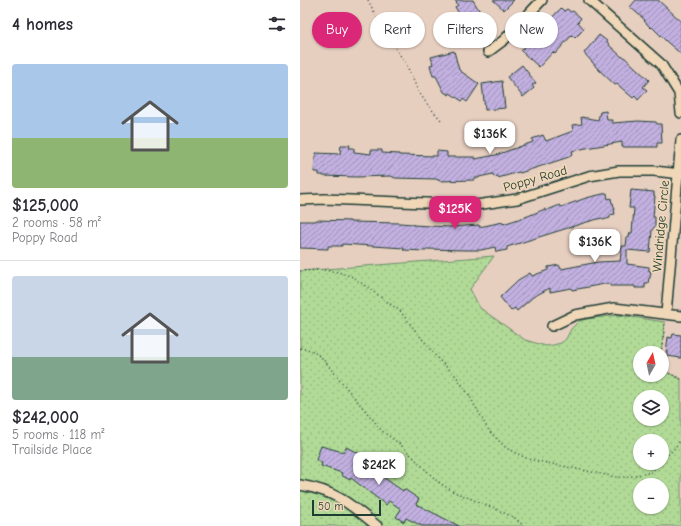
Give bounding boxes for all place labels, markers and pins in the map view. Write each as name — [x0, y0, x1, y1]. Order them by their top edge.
pin: $136K — [462, 121, 518, 155]
pin: $125K — [427, 196, 483, 230]
pin: $136K — [567, 229, 623, 263]
pin: $242K — [351, 452, 407, 486]

